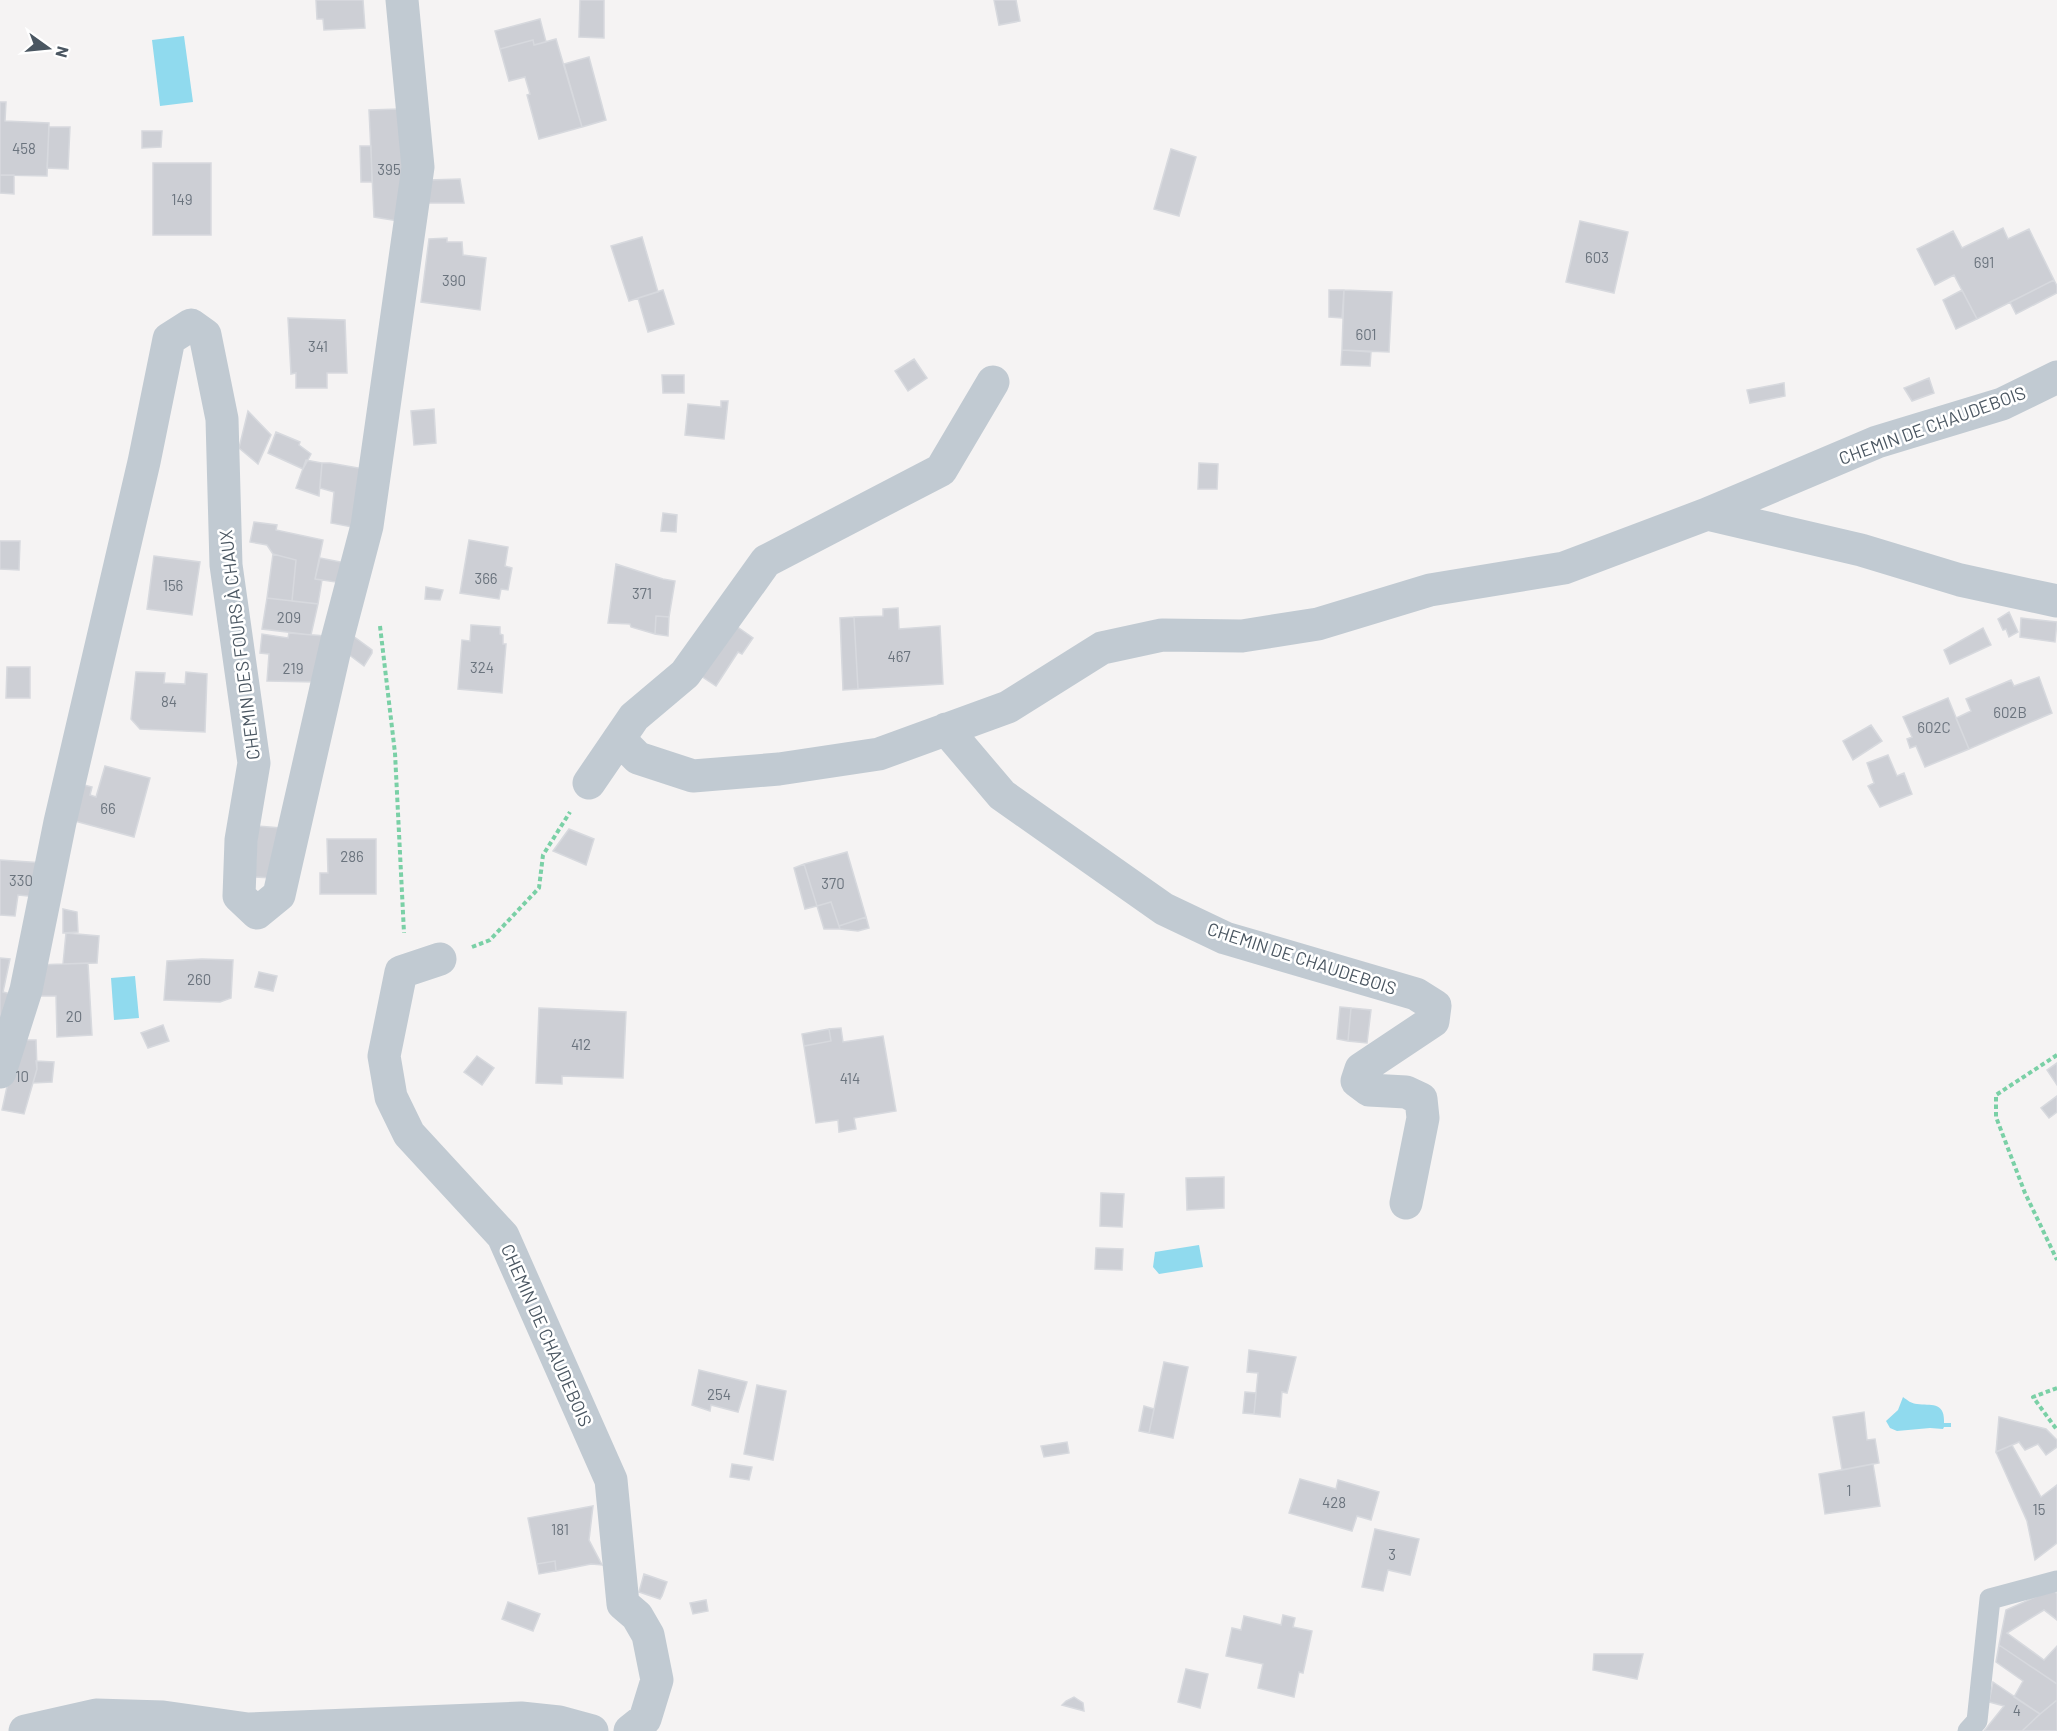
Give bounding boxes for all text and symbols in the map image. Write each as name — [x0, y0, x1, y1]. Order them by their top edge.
north arrow — [18, 18, 78, 78]
text: N — [52, 44, 74, 60]
house number: 458 — [12, 139, 36, 157]
house number: 395 — [377, 160, 401, 178]
house number: 149 — [171, 190, 193, 208]
house number: 603 — [1585, 248, 1609, 266]
house number: 691 — [1974, 253, 1994, 271]
house number: 390 — [442, 271, 466, 289]
house number: 601 — [1355, 325, 1377, 343]
house number: 341 — [308, 337, 328, 355]
street label: CHEMIN DE CHAUDEBOIS — [1835, 381, 2029, 469]
street label: CHEMIN DES FOURS À CHAUX — [214, 529, 264, 761]
house number: 366 — [474, 569, 498, 587]
house number: 156 — [163, 576, 183, 594]
house number: 371 — [632, 584, 652, 602]
house number: 209 — [277, 608, 301, 626]
house number: 467 — [887, 647, 911, 665]
house number: 324 — [470, 658, 494, 676]
house number: 219 — [283, 659, 303, 677]
house number: 84 — [161, 692, 177, 710]
house number: 602B — [1993, 703, 2027, 721]
house number: 602C — [1917, 718, 1951, 736]
house number: 66 — [100, 799, 116, 817]
house number: 286 — [340, 847, 364, 865]
house number: 330 — [9, 871, 33, 889]
house number: 370 — [821, 874, 845, 892]
street label: CHEMIN DE CHAUDEBOIS — [1205, 917, 1399, 999]
house number: 260 — [187, 970, 211, 988]
house number: 20 — [66, 1007, 82, 1025]
house number: 412 — [571, 1035, 591, 1053]
house number: 10 — [15, 1067, 29, 1085]
house number: 414 — [840, 1069, 860, 1087]
street label: CHEMIN DE CHAUDEBOIS — [497, 1240, 597, 1430]
house number: 254 — [707, 1385, 731, 1403]
house number: 1 — [1846, 1481, 1852, 1499]
house number: 428 — [1322, 1493, 1346, 1511]
house number: 15 — [2033, 1500, 2045, 1518]
house number: 181 — [551, 1520, 569, 1538]
house number: 3 — [1388, 1545, 1396, 1563]
house number: 4 — [2013, 1701, 2021, 1719]

